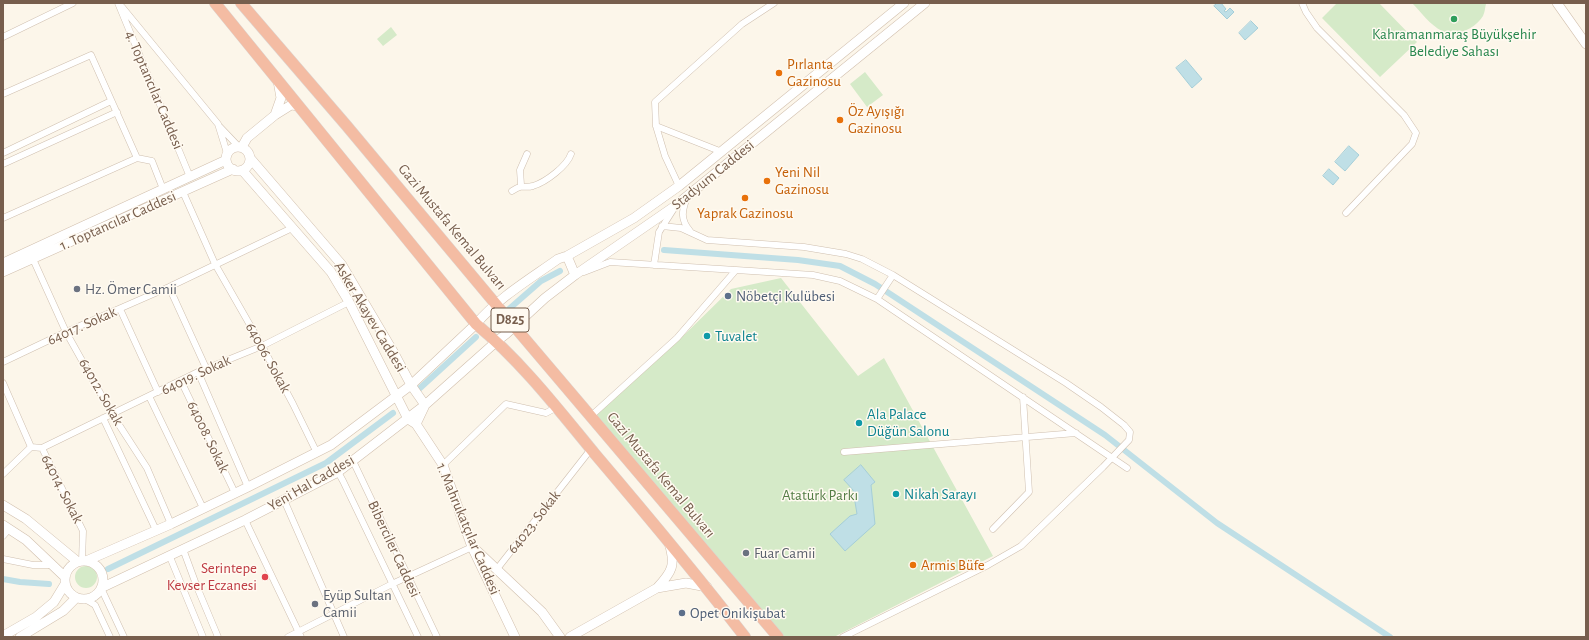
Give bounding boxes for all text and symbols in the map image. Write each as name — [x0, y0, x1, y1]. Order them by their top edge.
marker: Kahramanmaraş Büyükşehir Belediye Sahası — [1449, 14, 1459, 24]
place label: Kahramanmaraş Büyükşehir Belediye Sahası — [1372, 25, 1536, 60]
street label: 4. Toptancılar Caddesi — [121, 28, 187, 152]
place label: Pırlanta Gazinosu — [787, 55, 841, 90]
marker: Pırlanta Gazinosu — [774, 68, 784, 78]
place label: Öz Ayışığı Gazinosu — [848, 102, 905, 137]
marker: Öz Ayışığı Gazinosu — [835, 115, 845, 125]
street label: Stadyum Caddesi — [668, 136, 758, 214]
street label: Gazi Mustafa Kemal Bulvarı — [394, 160, 510, 294]
place label: Yeni Nil Gazinosu — [775, 163, 829, 198]
marker: Yeni Nil Gazinosu — [762, 176, 772, 186]
street label: 1. Toptancılar Caddesi — [57, 187, 179, 255]
marker: Yaprak Gazinosu — [740, 193, 750, 203]
place label: Yaprak Gazinosu — [697, 204, 793, 222]
street label: Asker Akayev Caddesi — [330, 259, 410, 375]
place label: Hz. Ömer Camii — [85, 280, 177, 298]
marker: Hz. Ömer Camii — [72, 284, 82, 294]
place label: Nöbetçi Kulübesi — [736, 287, 835, 305]
marker: Nöbetçi Kulübesi — [723, 291, 733, 301]
street label: 64017. Sokak — [45, 303, 119, 349]
road number: D825 — [491, 308, 529, 332]
street label: 64006. Sokak — [241, 320, 295, 396]
place label: Tuvalet — [715, 327, 757, 345]
marker: Tuvalet — [702, 331, 712, 341]
street label: 64019. Sokak — [158, 351, 234, 399]
street label: 64012. Sokak — [75, 355, 127, 429]
street label: 64008. Sokak — [183, 398, 233, 476]
place label: Ala Palace Düğün Salonu — [867, 405, 949, 440]
street label: Gazi Mustafa Kemal Bulvarı — [603, 408, 719, 542]
marker: Ala Palace Düğün Salonu — [854, 418, 864, 428]
street label: Yeni Hal Caddesi — [264, 451, 358, 515]
street label: 64014. Sokak — [37, 452, 87, 526]
street label: 1. Mahrukatçılar Caddesi — [432, 460, 504, 598]
place label: Nikah Sarayı — [904, 485, 977, 503]
park label: Atatürk Parkı — [782, 486, 858, 504]
street label: 64023. Sokak — [504, 487, 564, 557]
marker: Nikah Sarayı — [891, 489, 901, 499]
street label: Biberciler Caddesi — [364, 498, 424, 600]
place label: Fuar Camii — [754, 544, 815, 562]
marker: Fuar Camii — [741, 548, 751, 558]
place label: Armis Büfe — [921, 556, 985, 574]
place label: Serintepe Kevser Eczanesi — [167, 559, 257, 594]
marker: Armis Büfe — [908, 560, 918, 570]
marker: Serintepe Kevser Eczanesi — [260, 572, 270, 582]
place label: Eyüp Sultan Camii — [323, 586, 392, 621]
marker: Eyüp Sultan Camii — [310, 599, 320, 609]
place label: Opet Onikişubat — [690, 604, 785, 622]
marker: Opet Onikişubat — [677, 608, 687, 618]

